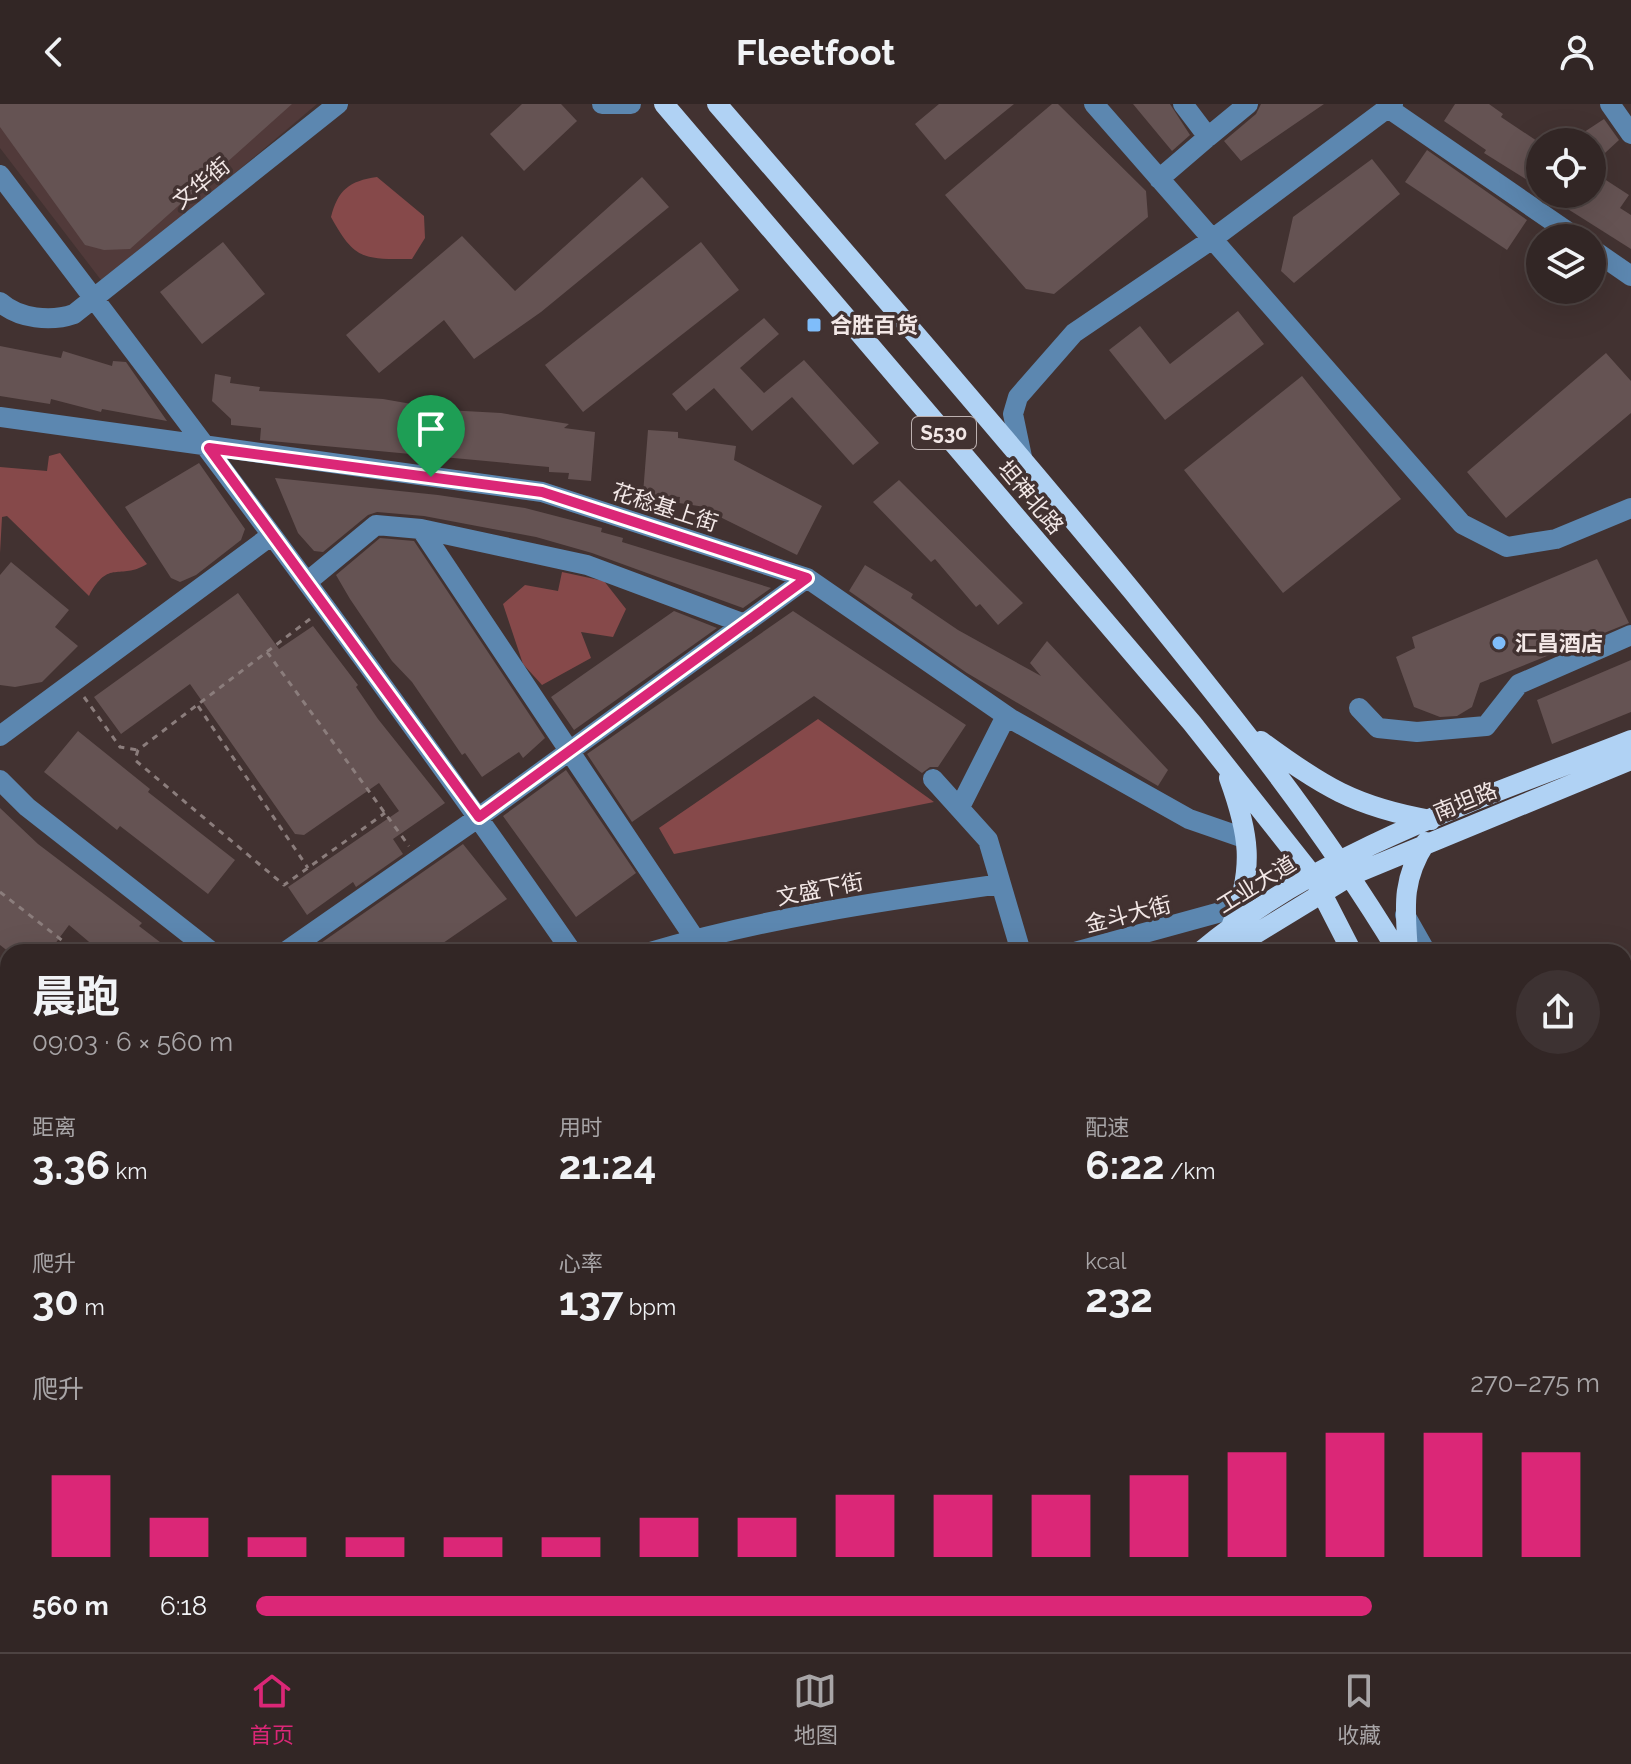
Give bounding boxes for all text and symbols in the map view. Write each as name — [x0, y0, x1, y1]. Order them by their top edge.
icon: back — [32, 30, 76, 74]
icon: person — [1555, 30, 1599, 74]
text: Fleetfoot — [736, 31, 895, 73]
map controls — [1526, 128, 1606, 304]
button: locate — [1526, 128, 1606, 208]
street label: 文华街 — [167, 152, 235, 214]
button: layers — [1526, 224, 1606, 304]
place label: 合胜百货 — [830, 312, 918, 338]
marker: 合胜百货 — [805, 316, 823, 334]
pin — [397, 395, 465, 477]
icon: arrive — [409, 407, 453, 451]
road number: S530 — [912, 417, 976, 449]
street label: 坦神北路 — [993, 455, 1069, 539]
street label: 花稔基上街 — [609, 478, 721, 536]
place label: 汇昌酒店 — [1515, 630, 1603, 656]
marker: 汇昌酒店 — [1490, 634, 1508, 652]
street label: 南坦路 — [1430, 777, 1500, 825]
street label: 工业大道 — [1212, 850, 1300, 918]
street label: 文盛下街 — [774, 868, 866, 910]
street label: 金斗大街 — [1082, 891, 1174, 937]
button: share — [1516, 970, 1600, 1054]
text: 晨跑 — [32, 971, 120, 1022]
text: 09:03 · 6 × 560 m — [32, 1027, 233, 1057]
text: 距离 — [32, 1114, 76, 1140]
text: 用时 — [559, 1114, 603, 1140]
text: 配速 — [1085, 1114, 1129, 1140]
text: 3.36 — [32, 1141, 110, 1188]
text: 21:24 — [559, 1141, 656, 1188]
text: 6:22 — [1085, 1141, 1165, 1188]
text: km — [110, 1158, 147, 1184]
text: /km — [1165, 1158, 1215, 1184]
text: kcal — [1085, 1248, 1126, 1274]
text: 爬升 — [32, 1250, 76, 1276]
text: 心率 — [559, 1250, 603, 1276]
text: 232 — [1085, 1274, 1153, 1321]
text: 30 — [32, 1277, 79, 1324]
text: 137 — [559, 1277, 623, 1324]
text: m — [79, 1294, 105, 1320]
text: bpm — [623, 1294, 676, 1320]
text: 270–275 m — [1470, 1368, 1600, 1398]
text: 爬升 — [32, 1374, 84, 1404]
text: 560 m — [32, 1591, 109, 1621]
text: 6:18 — [160, 1591, 207, 1621]
tab: 首页 — [250, 1669, 294, 1749]
tab: 地图 — [793, 1669, 837, 1749]
tab: 收藏 — [1337, 1669, 1381, 1749]

